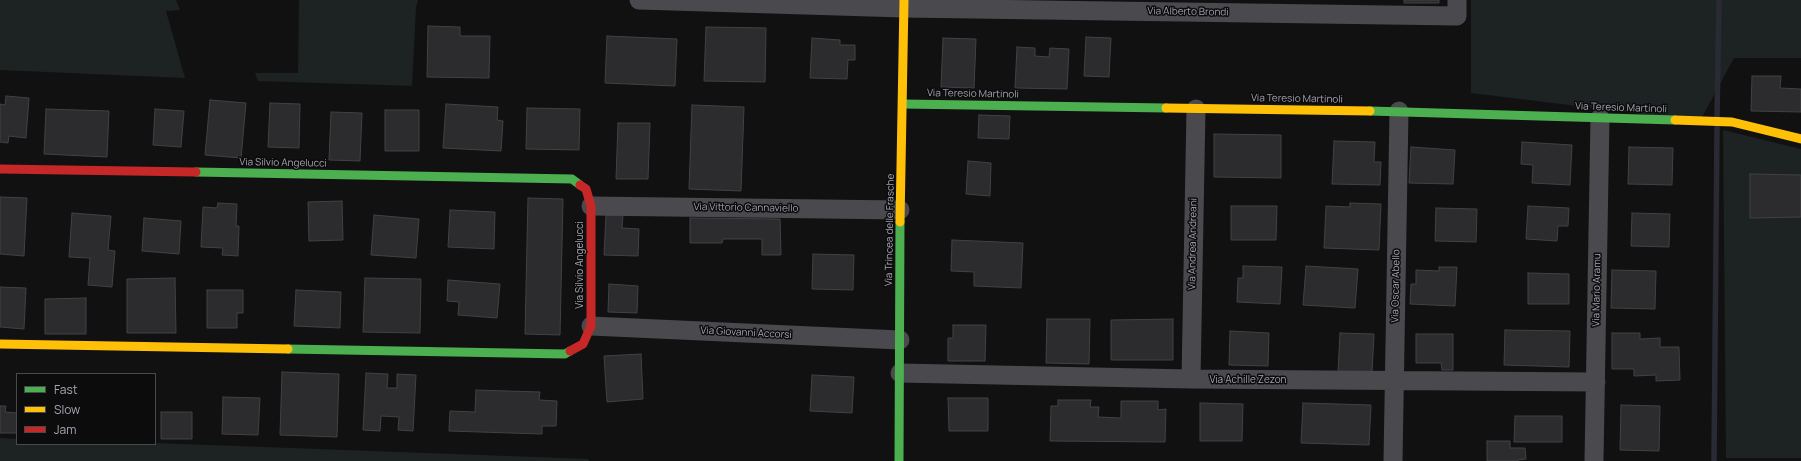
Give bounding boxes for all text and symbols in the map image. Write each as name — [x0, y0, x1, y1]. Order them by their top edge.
street label: Via Alberto Brondi — [1147, 5, 1229, 19]
street label: Via Teresio Martinoli — [927, 87, 1019, 101]
street label: Via Teresio Martinoli — [1251, 92, 1343, 106]
street label: Via Teresio Martinoli — [1575, 100, 1667, 116]
street label: Via Silvio Angelucci — [239, 156, 327, 170]
street label: Via Trincea delle Frasche — [883, 174, 897, 286]
street label: Via Andrea Andreani — [1186, 198, 1200, 290]
street label: Via Vittorio Cannaviello — [693, 201, 799, 215]
street label: Via Silvio Angelucci — [574, 221, 586, 309]
street label: Via Oscar Abello — [1389, 249, 1403, 323]
street label: Via Mario Aramu — [1590, 253, 1604, 327]
street label: Via Giovanni Accorsi — [700, 325, 792, 341]
legend — [16, 373, 156, 445]
street label: Via Achille Zezon — [1209, 374, 1287, 386]
text: Fast — [54, 381, 78, 398]
text: Slow — [54, 401, 80, 418]
text: Jam — [54, 421, 76, 438]

